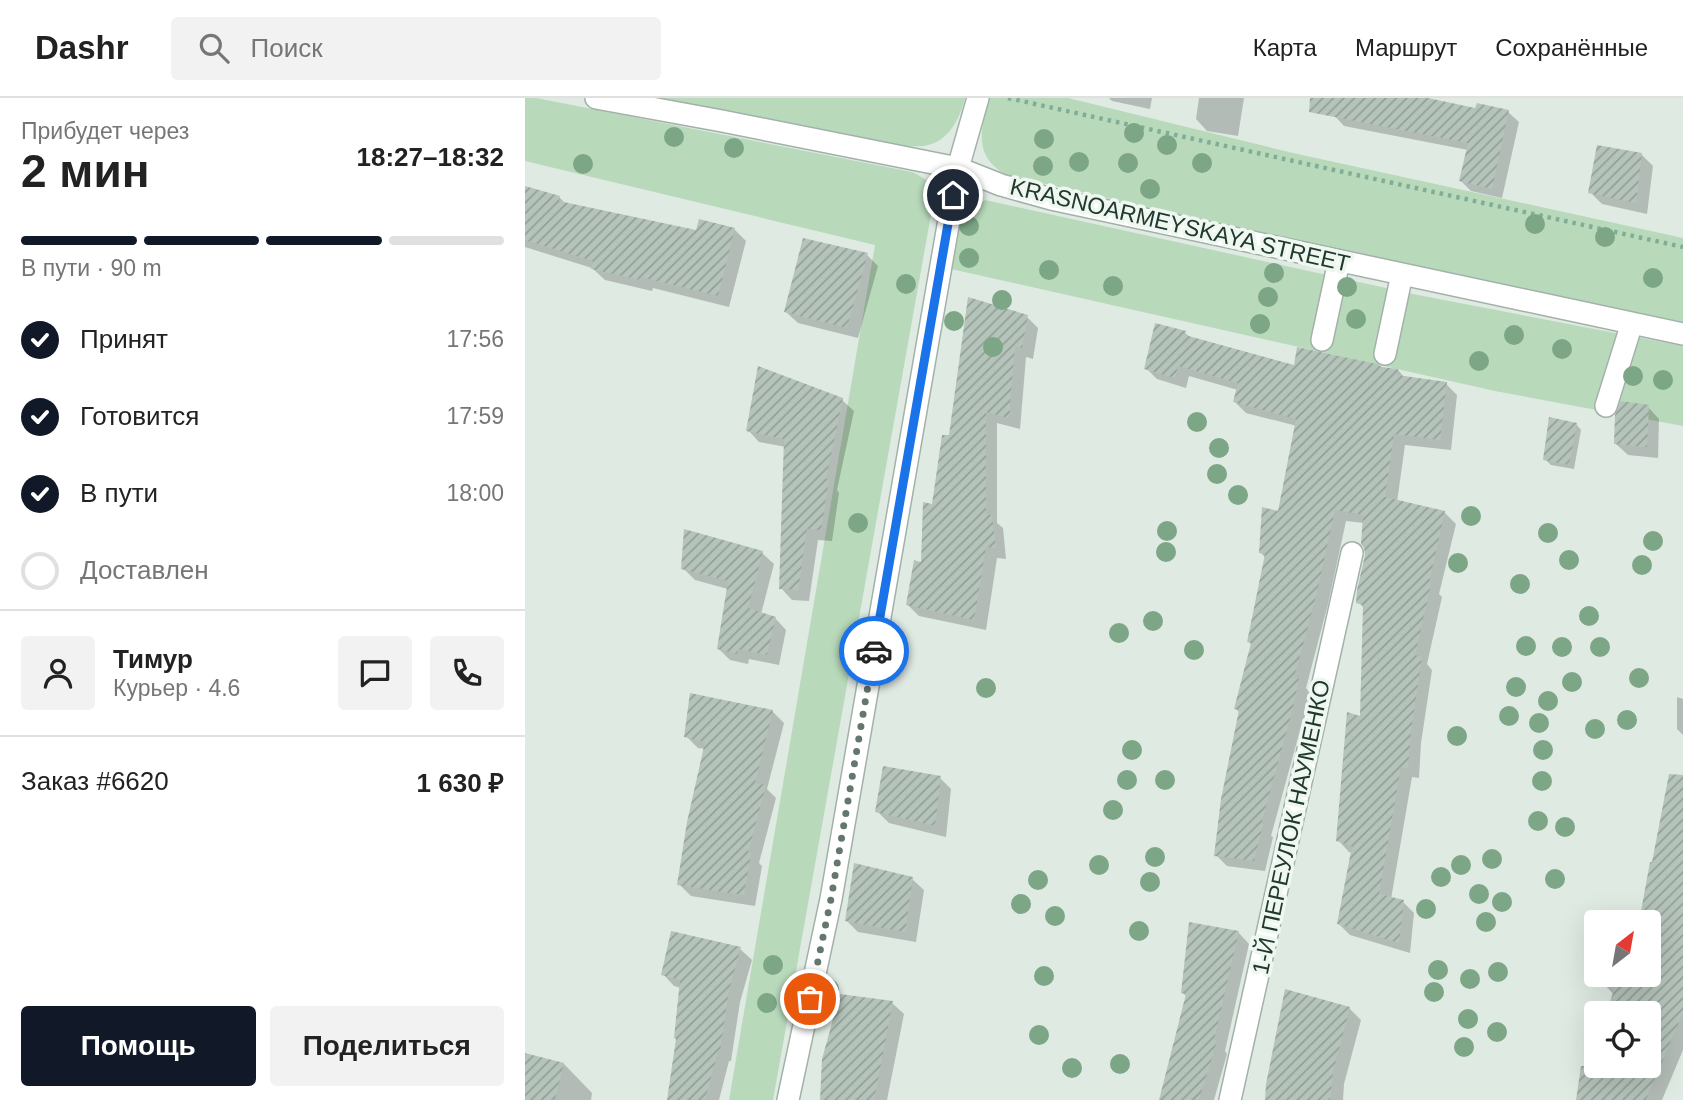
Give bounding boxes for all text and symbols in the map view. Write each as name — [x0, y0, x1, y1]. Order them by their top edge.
search box — [171, 17, 661, 80]
text: Dashr — [35, 29, 129, 66]
icon: search — [195, 29, 233, 67]
text: Поиск — [251, 33, 323, 63]
text: Карта — [1253, 34, 1317, 61]
text: Маршрут — [1355, 34, 1457, 61]
text: Сохранённые — [1495, 34, 1648, 61]
text: Прибудет через — [21, 118, 189, 144]
text: 18:27–18:32 — [357, 142, 504, 172]
text: 2 мин — [21, 145, 149, 197]
pin — [923, 165, 983, 225]
street label: KRASNOARMEYSKAYA STREET — [1007, 173, 1353, 277]
icon: home — [934, 176, 972, 214]
text: В пути · 90 m — [21, 255, 162, 281]
icon: check — [21, 321, 59, 359]
text: Принят — [80, 324, 168, 354]
text: 17:56 — [446, 326, 504, 352]
icon: check — [21, 398, 59, 436]
text: Готовится — [80, 401, 199, 431]
text: 17:59 — [446, 403, 504, 429]
icon: check — [21, 475, 59, 513]
text: В пути — [80, 478, 158, 508]
text: 18:00 — [446, 480, 504, 506]
text: Доставлен — [80, 555, 209, 585]
courier — [839, 616, 909, 686]
icon: car — [855, 632, 893, 670]
button: person — [21, 636, 95, 710]
button: chat — [338, 636, 412, 710]
button: phone — [430, 636, 504, 710]
text: Тимур — [113, 644, 193, 674]
text: Курьер · 4.6 — [113, 675, 240, 701]
street label: 1-Й ПЕРЕУЛОК НАУМЕНКО — [1246, 677, 1335, 977]
text: Заказ #6620 — [21, 766, 169, 796]
text: 1 630 ₽ — [417, 768, 504, 798]
north arrow — [1584, 910, 1661, 987]
map controls — [1584, 910, 1661, 1078]
pin — [780, 969, 840, 1029]
icon: bag — [791, 980, 829, 1018]
button: locate — [1584, 1001, 1661, 1078]
button: Помощь — [21, 1006, 256, 1086]
button: Поделиться — [270, 1006, 504, 1086]

